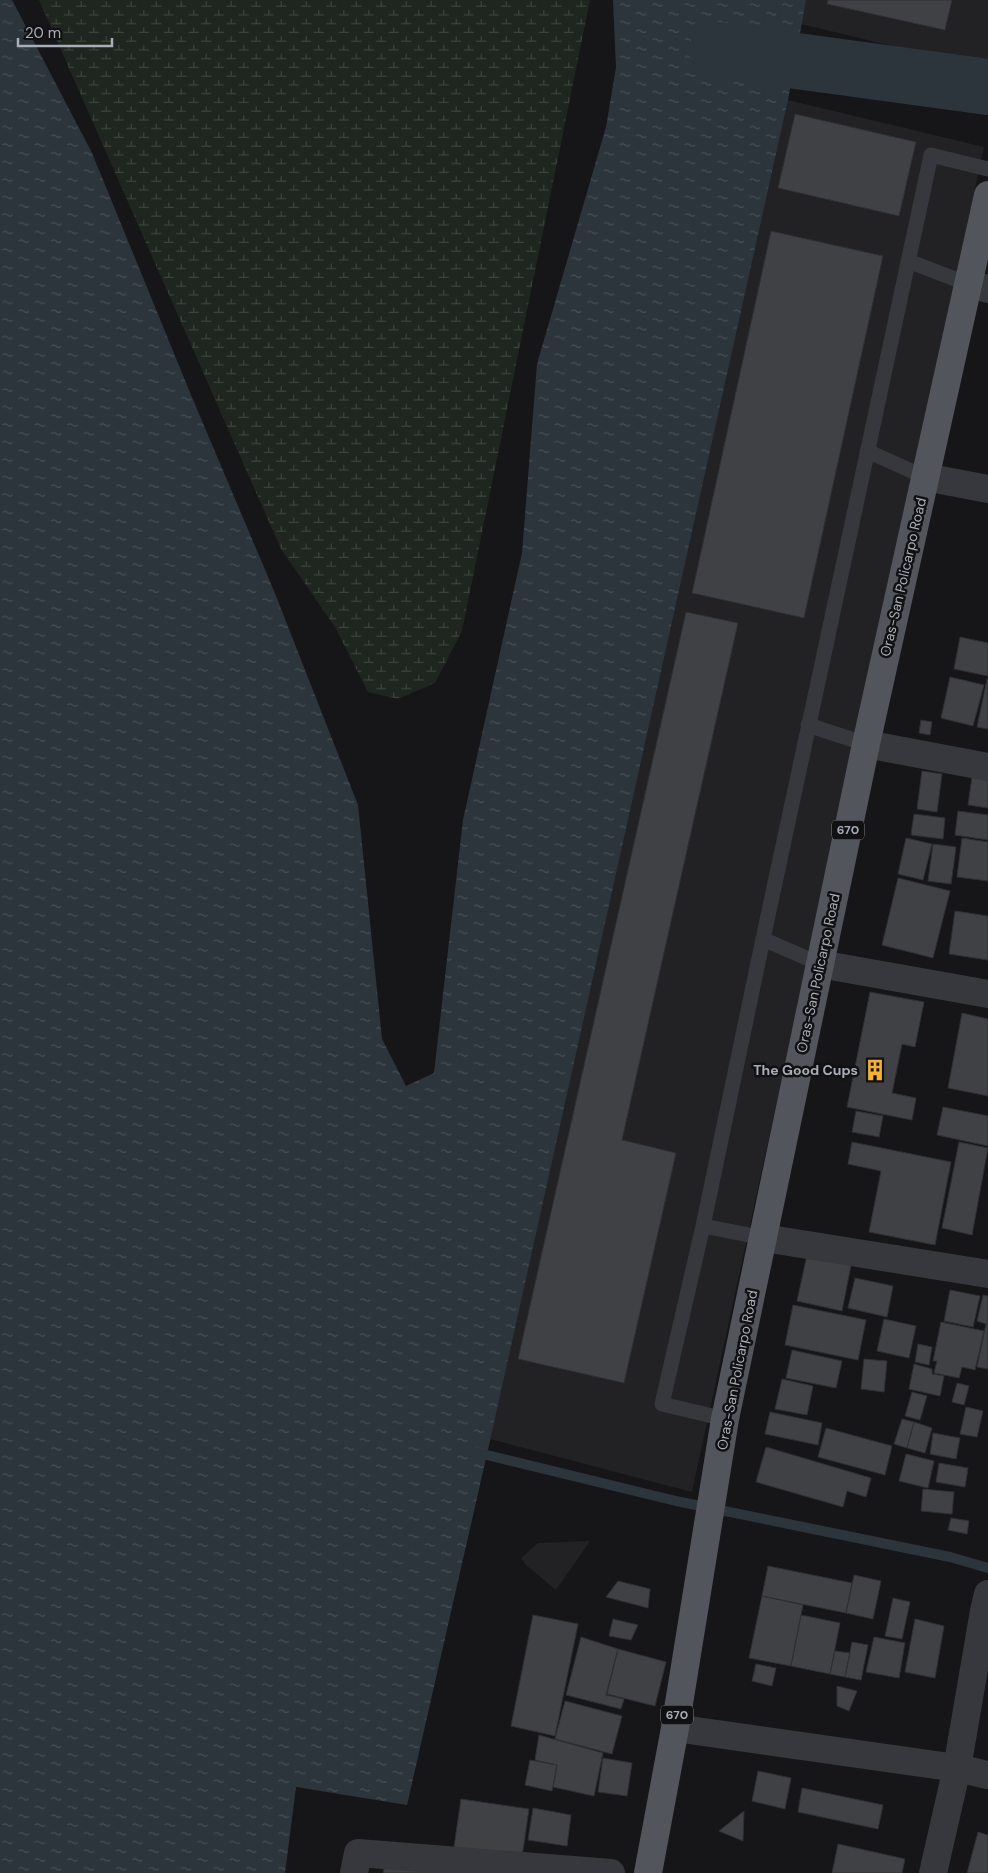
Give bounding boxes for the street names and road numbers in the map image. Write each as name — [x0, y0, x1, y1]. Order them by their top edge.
street label: Oras-San Policarpo Road — [876, 496, 930, 658]
road number: 670 — [832, 820, 864, 840]
street label: Oras-San Policarpo Road — [792, 892, 844, 1054]
street label: Oras-San Policarpo Road — [713, 1289, 761, 1451]
road number: 670 — [661, 1706, 693, 1724]

